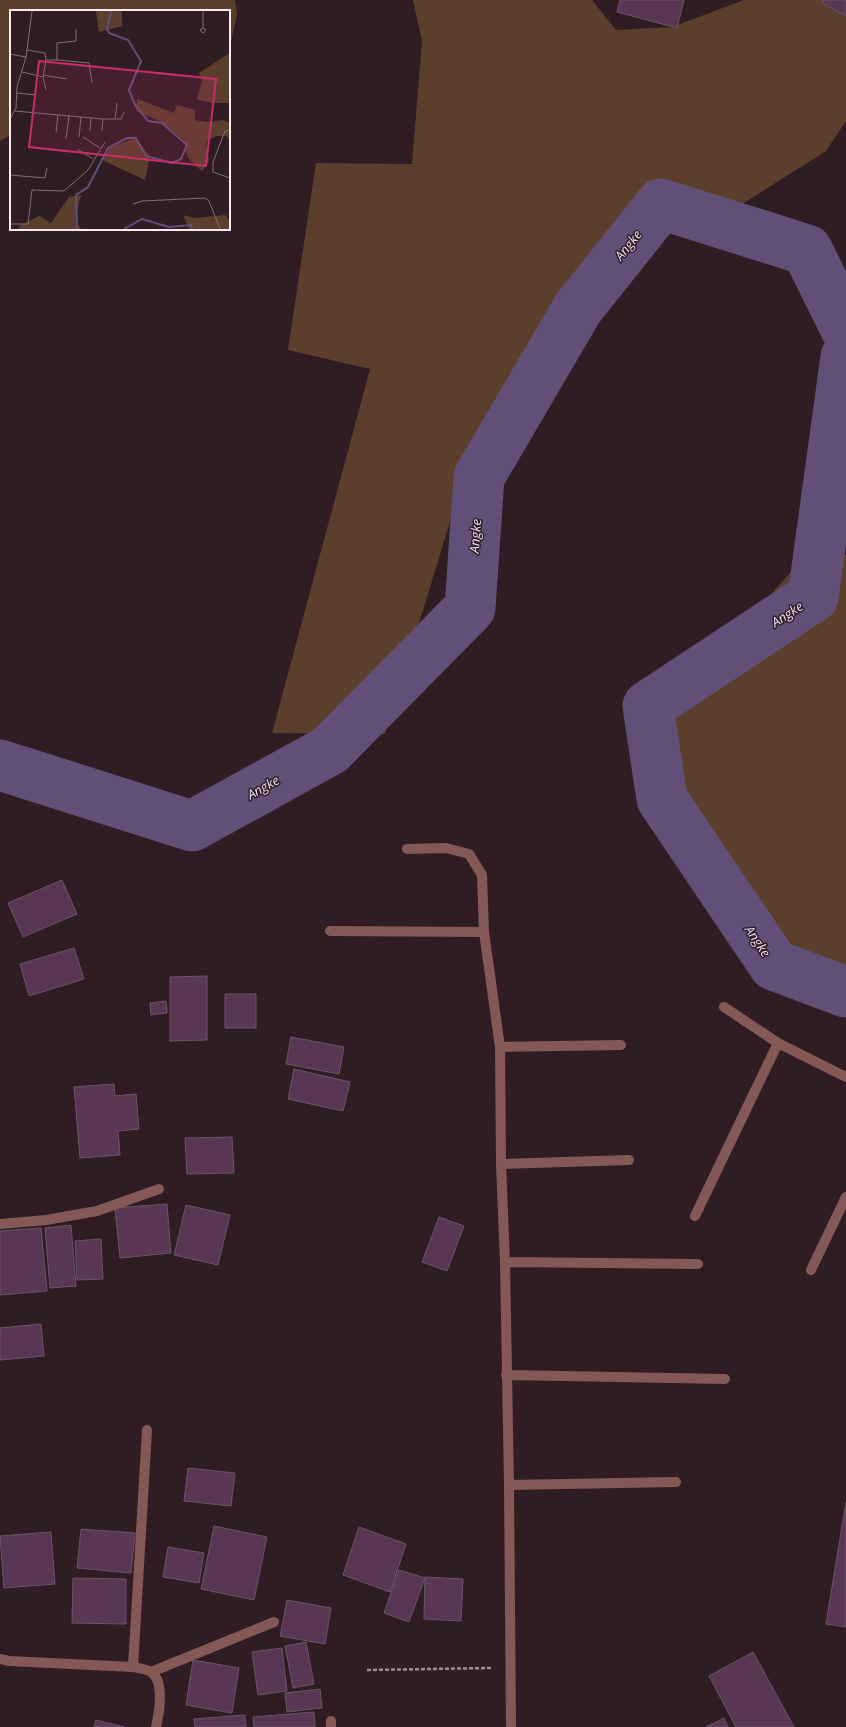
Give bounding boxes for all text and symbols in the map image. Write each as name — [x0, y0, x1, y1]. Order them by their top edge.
inset map — [10, 10, 230, 230]
water label: Angke — [610, 226, 646, 265]
water label: Angke — [465, 518, 485, 555]
water label: Angke — [767, 597, 807, 631]
water label: Angke — [243, 771, 283, 804]
water label: Angke — [740, 921, 775, 961]

